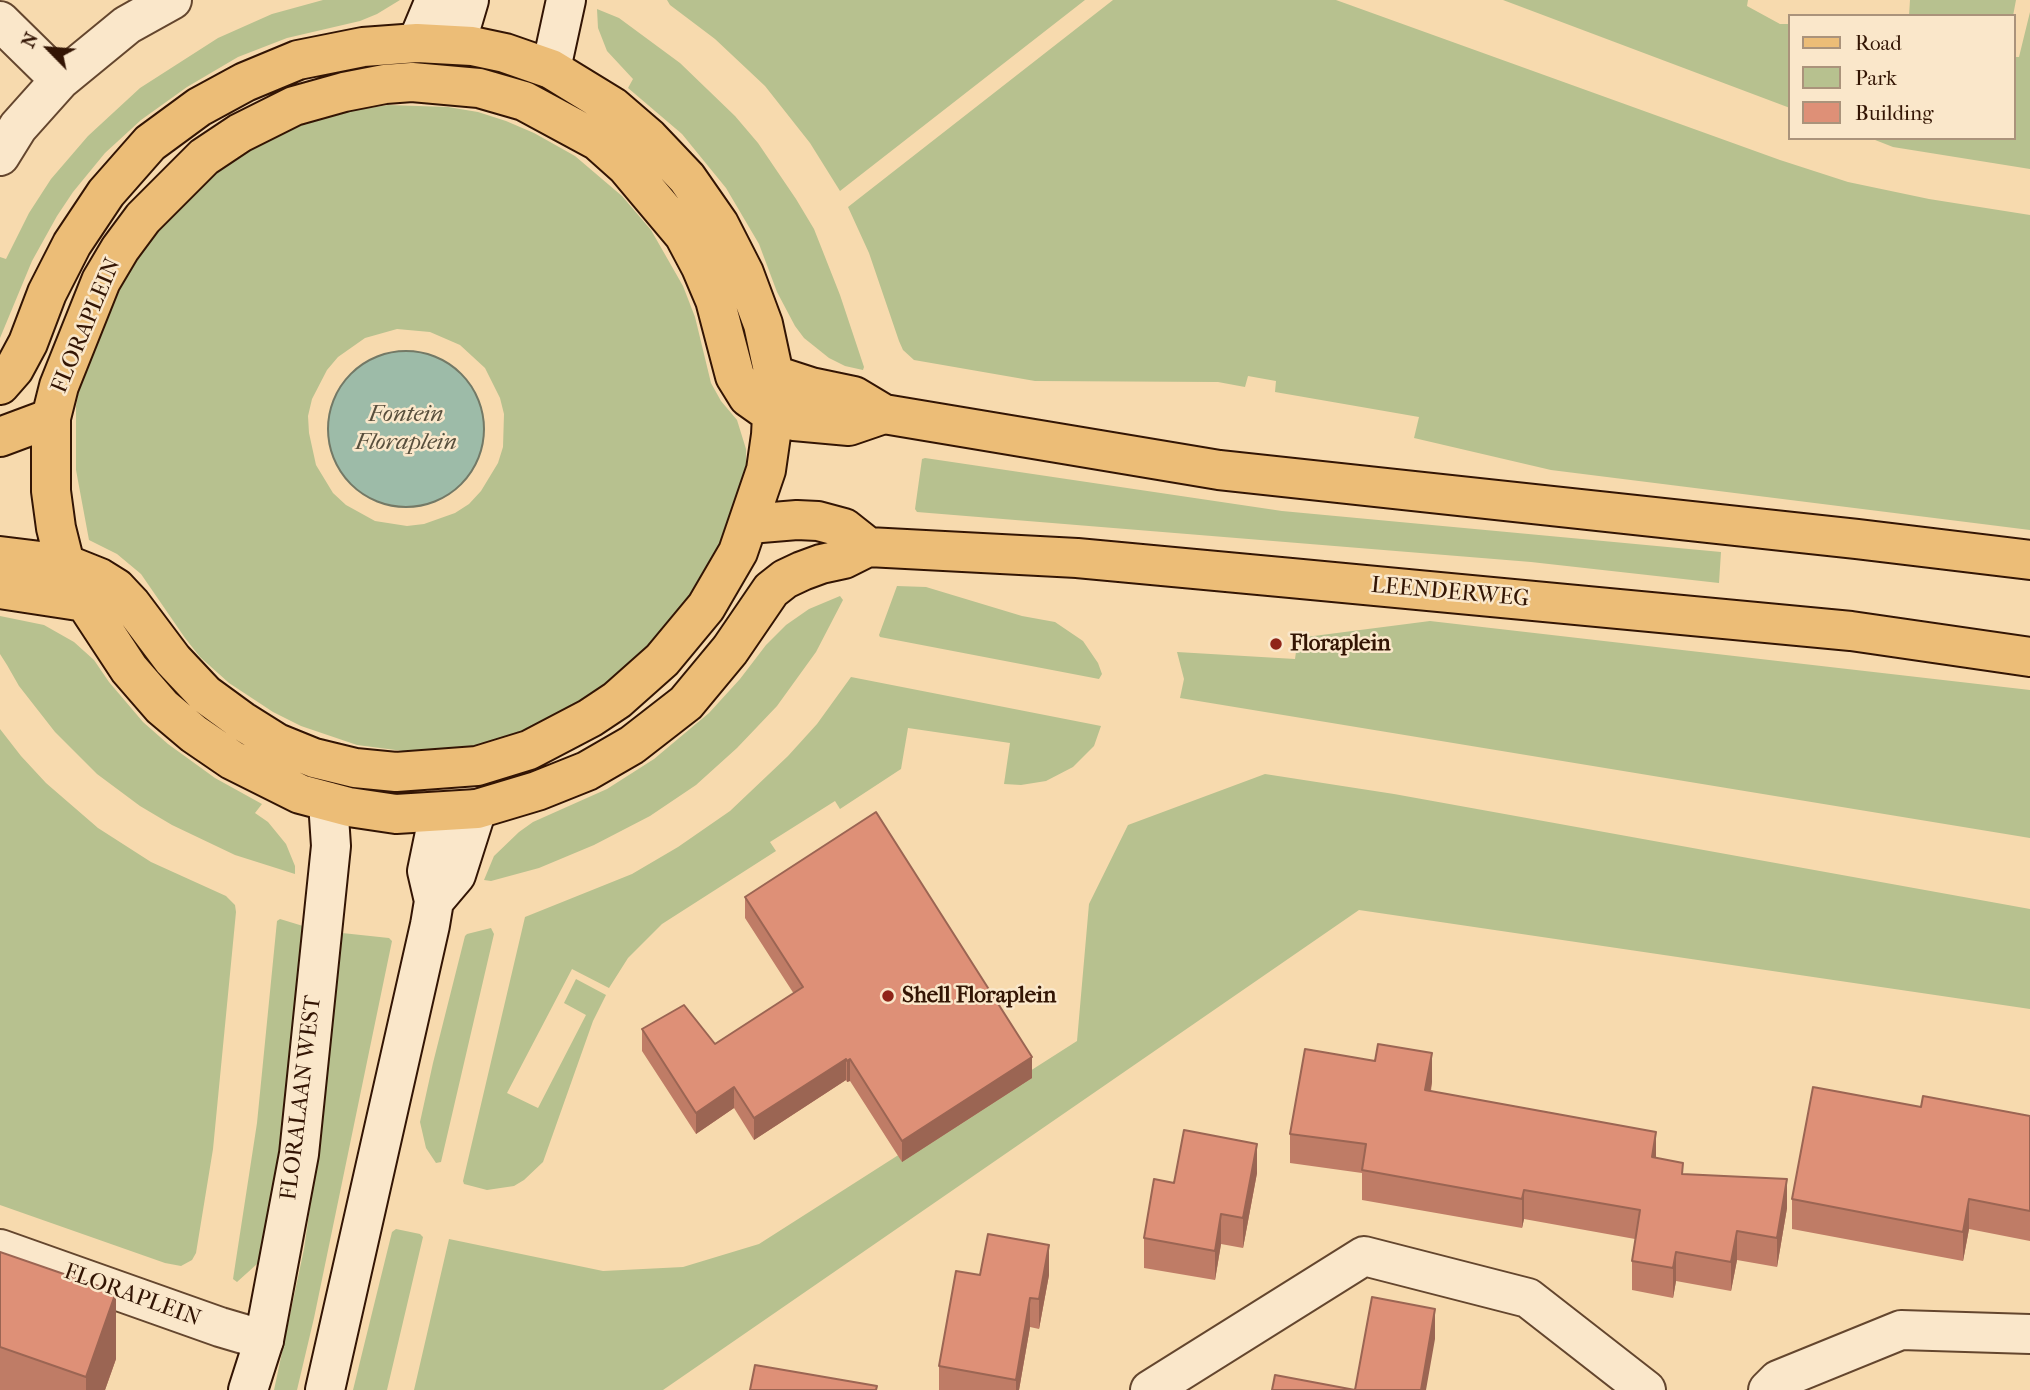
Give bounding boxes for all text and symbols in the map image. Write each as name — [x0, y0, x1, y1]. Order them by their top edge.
north arrow — [14, 14, 84, 84]
legend — [1788, 14, 2016, 140]
text: N — [17, 29, 43, 51]
text: Road — [1855, 31, 1902, 55]
text: Park — [1855, 66, 1897, 90]
text: Building — [1855, 101, 1933, 125]
street label: FLORAPLEIN — [46, 254, 128, 398]
water label: Fontein Floraplein — [355, 401, 457, 457]
street label: LEENDERWEG — [1370, 572, 1530, 614]
place label: Floraplein — [1290, 630, 1391, 658]
marker: Floraplein — [1268, 636, 1284, 652]
place label: Shell Floraplein — [902, 982, 1056, 1010]
marker: Shell Floraplein — [880, 988, 896, 1004]
street label: FLORALAAN WEST — [276, 994, 328, 1202]
street label: FLORAPLEIN — [60, 1258, 204, 1334]

